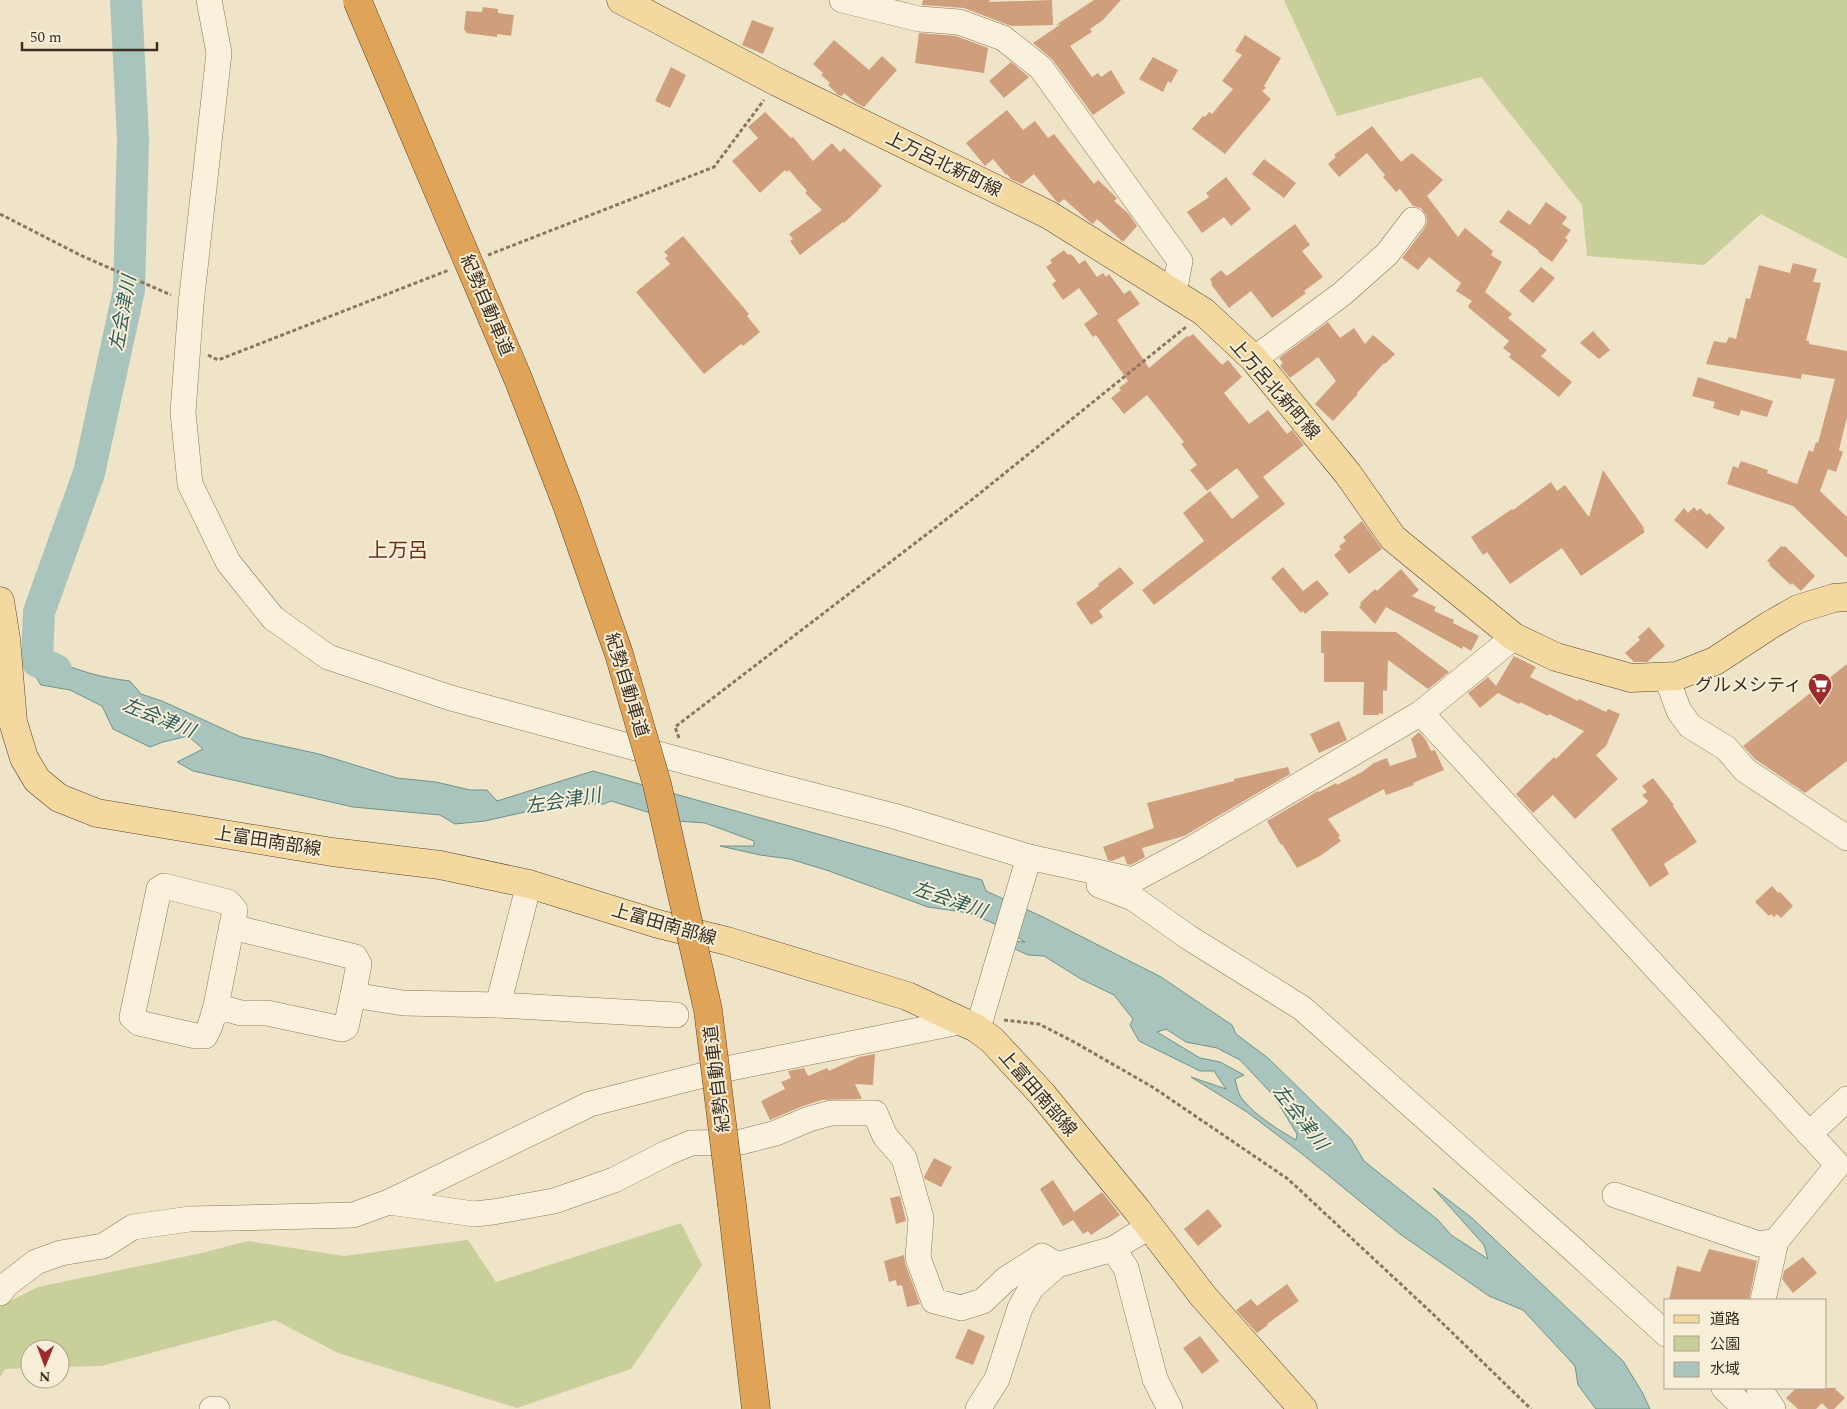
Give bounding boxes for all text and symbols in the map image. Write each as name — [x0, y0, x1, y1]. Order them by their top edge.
scale bar — [22, 20, 158, 52]
text: 50 m — [30, 26, 62, 49]
street label: 上万呂北新町線 — [881, 125, 1006, 204]
street label: 紀勢自動車道 — [453, 250, 520, 360]
water label: 左会津川 — [103, 271, 145, 353]
street label: 上万呂北新町線 — [1223, 333, 1326, 446]
district label: 上万呂 — [368, 536, 428, 566]
street label: 紀勢自動車道 — [598, 630, 655, 741]
place label: グルメシティ — [1695, 672, 1802, 699]
supermarket icon: グルメシティ — [1807, 672, 1833, 706]
water label: 左会津川 — [118, 691, 201, 747]
water label: 左会津川 — [523, 781, 605, 822]
street label: 上富田南部線 — [212, 820, 323, 863]
water label: 左会津川 — [909, 874, 992, 927]
street label: 上富田南部線 — [608, 897, 719, 952]
street label: 紀勢自動車道 — [698, 1024, 737, 1134]
street label: 上富田南部線 — [992, 1044, 1083, 1143]
water label: 左会津川 — [1265, 1079, 1336, 1158]
legend — [1664, 1299, 1827, 1389]
text: 道路 — [1710, 1308, 1740, 1331]
text: 公園 — [1710, 1333, 1740, 1356]
north arrow — [20, 1339, 70, 1389]
text: 水域 — [1710, 1358, 1740, 1381]
text: N — [39, 1366, 51, 1387]

